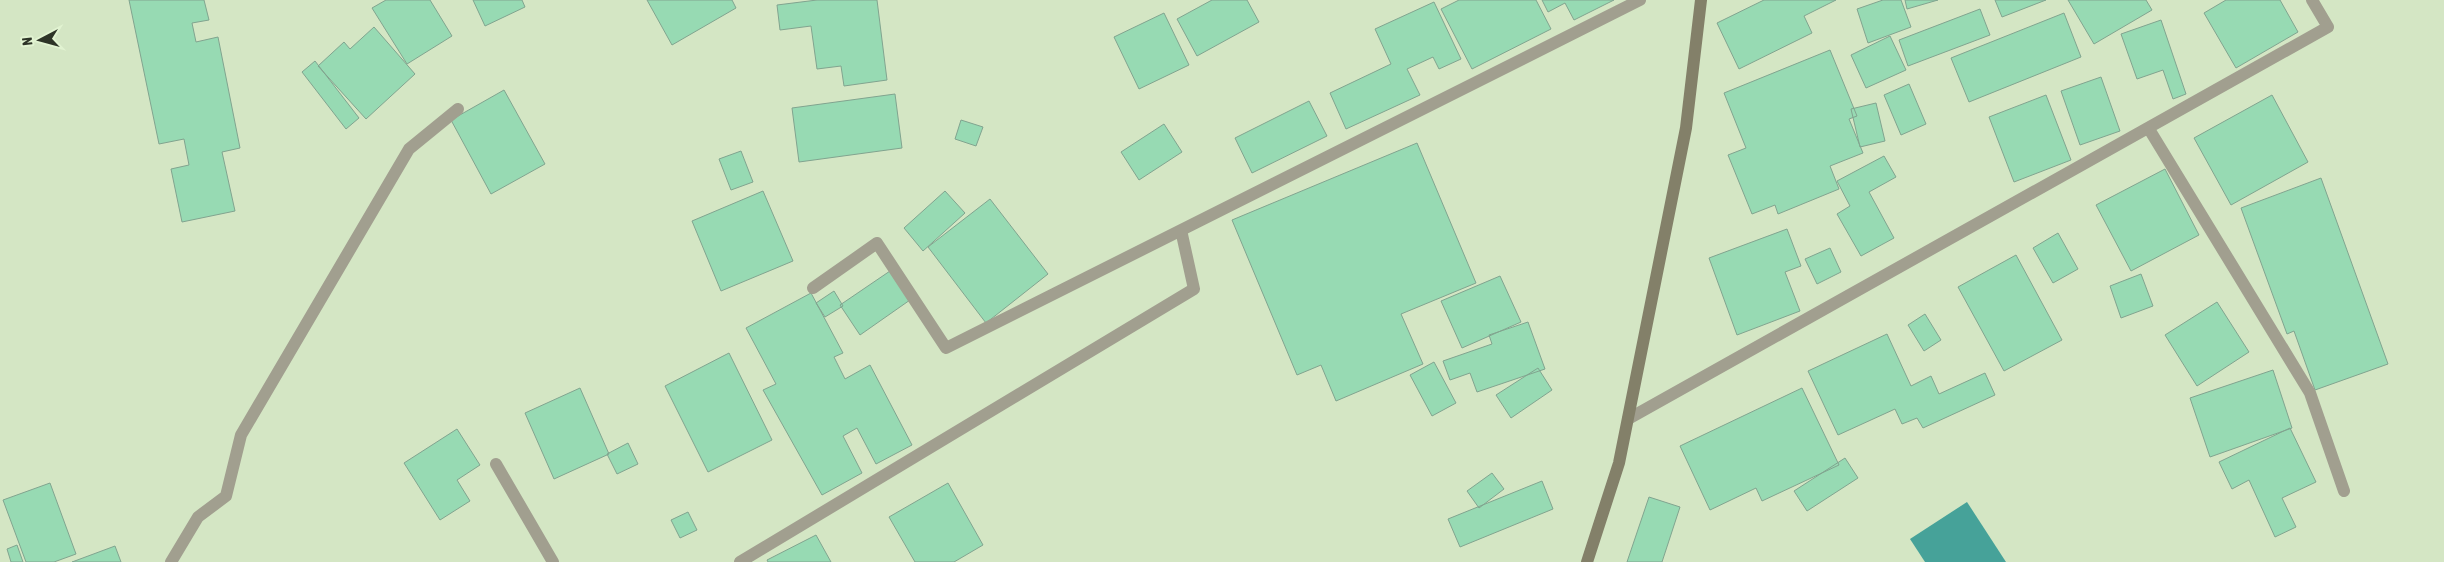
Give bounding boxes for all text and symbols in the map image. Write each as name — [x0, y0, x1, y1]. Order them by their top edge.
north arrow — [15, 15, 65, 65]
text: N — [19, 36, 35, 46]

